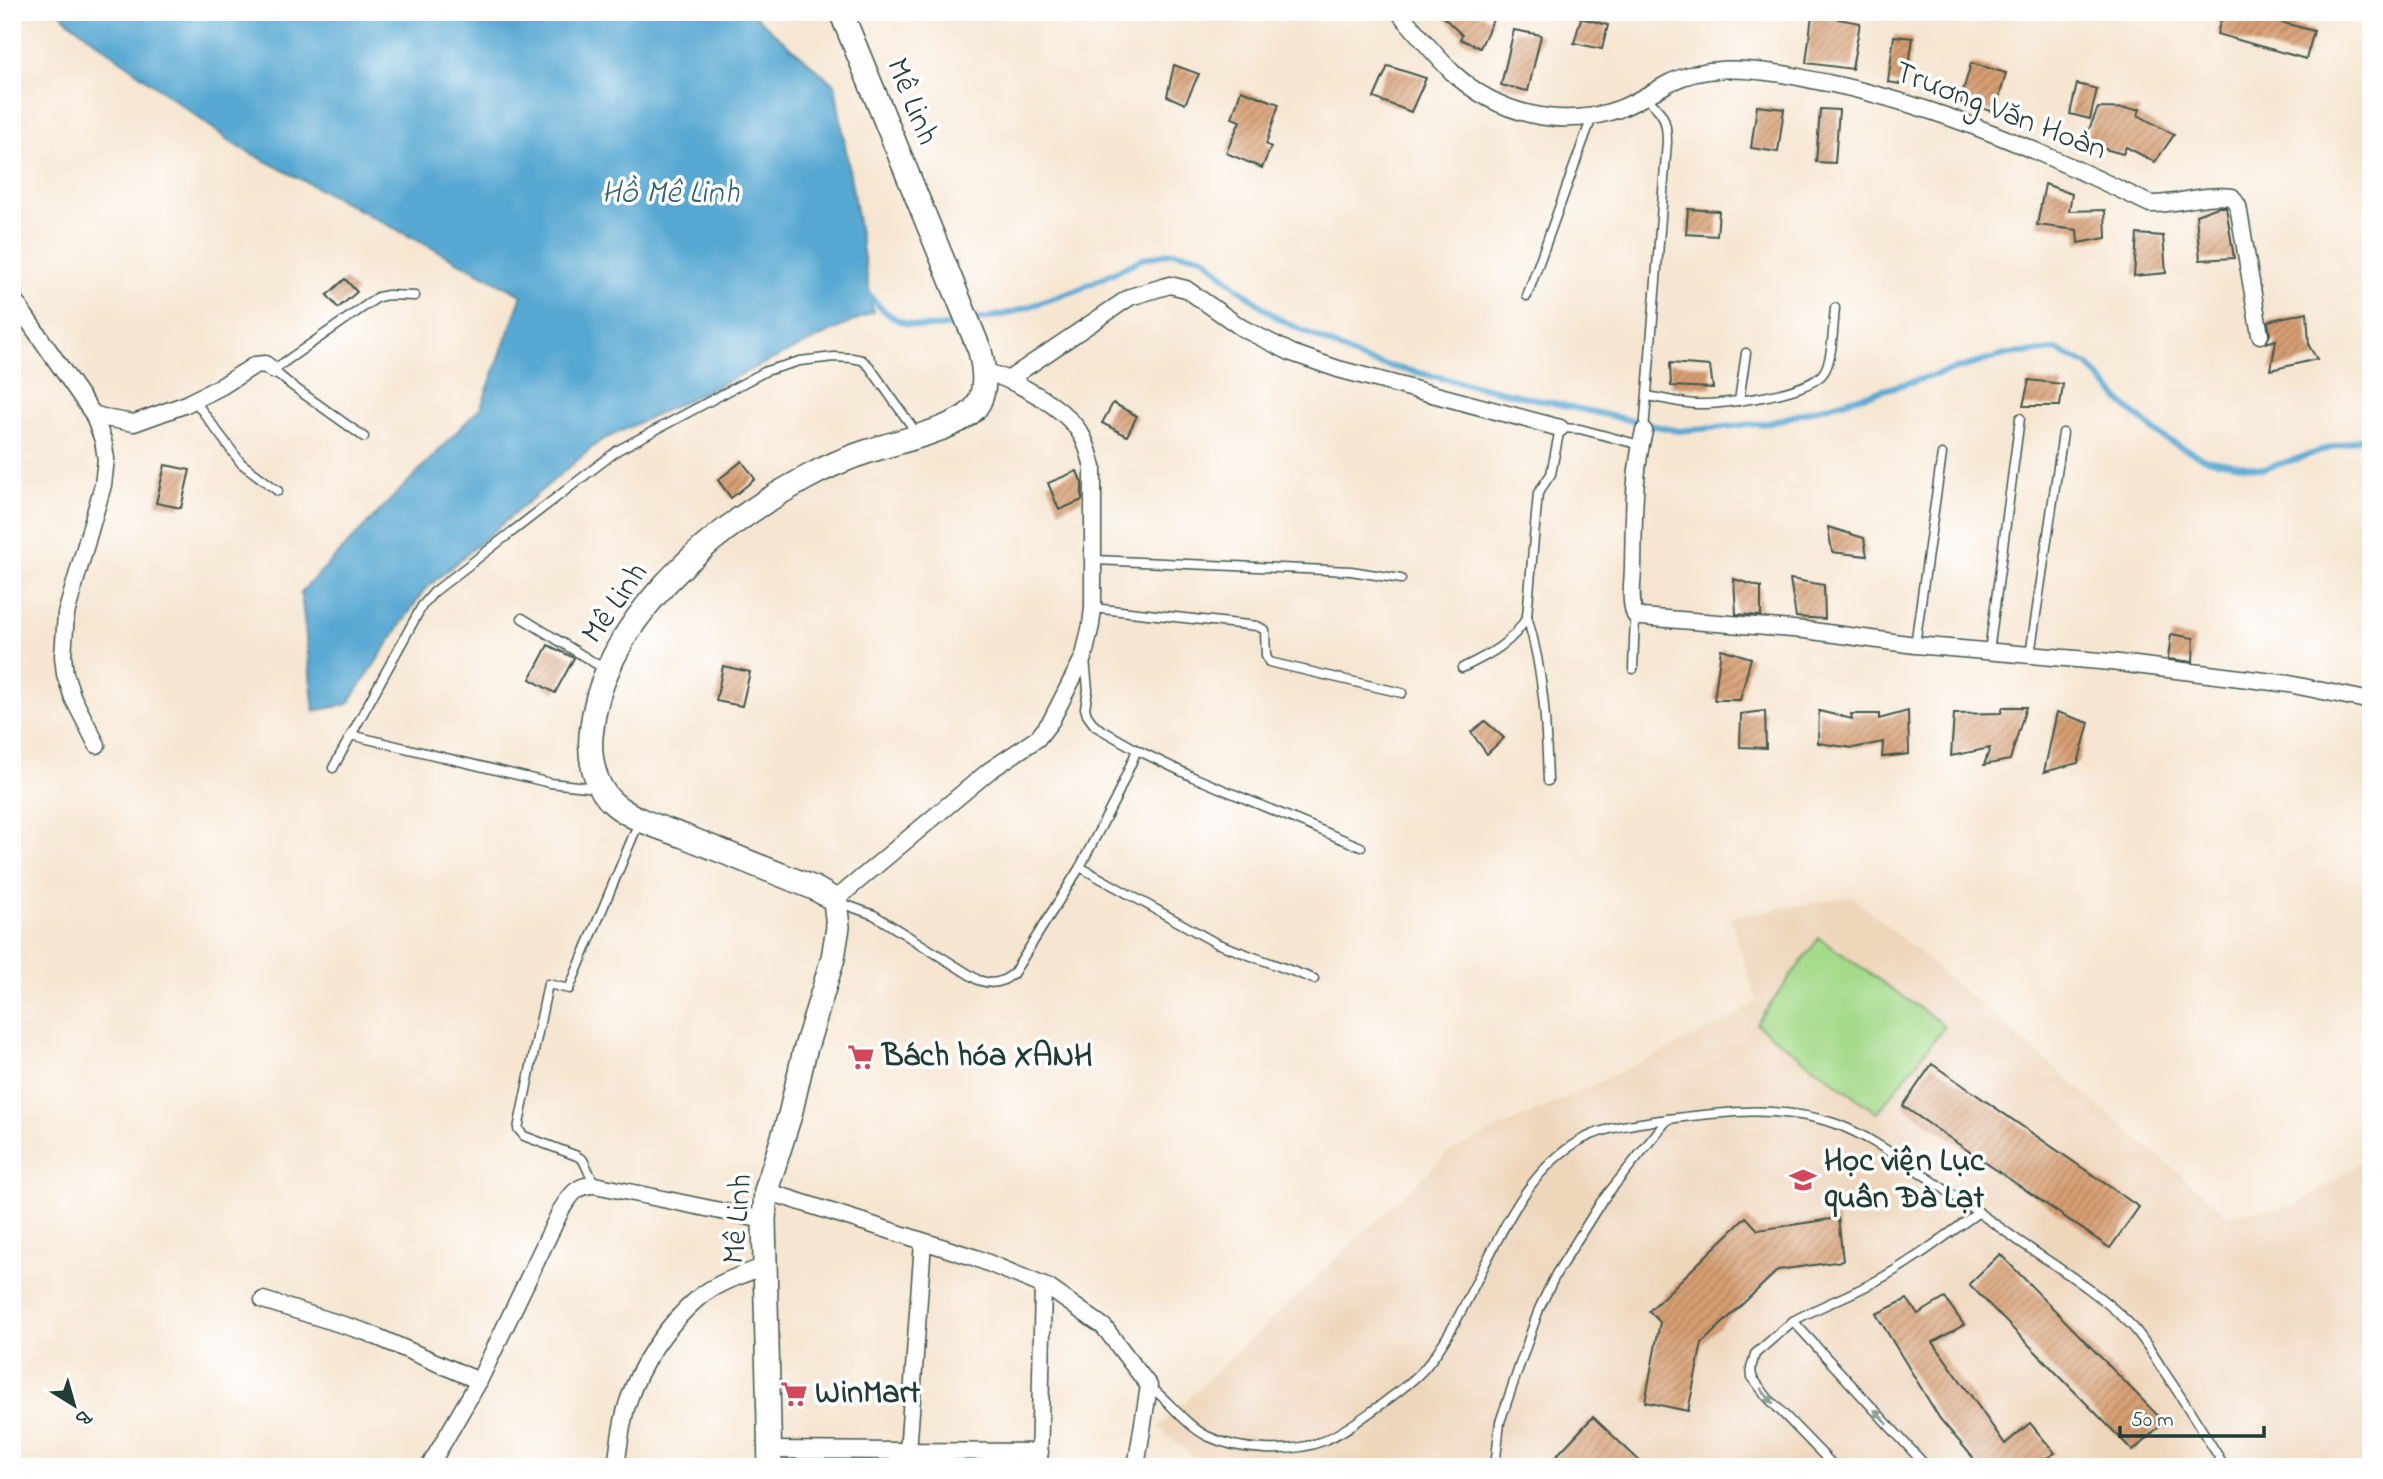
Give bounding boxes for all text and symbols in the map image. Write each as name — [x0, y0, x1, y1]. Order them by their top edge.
street label: Trương Văn Hoàn — [1887, 50, 2113, 174]
street label: Mê Linh — [872, 51, 950, 153]
water label: Hồ Mê Linh — [601, 170, 740, 218]
street label: Mê Linh — [571, 554, 661, 654]
place label: Bách hóa XANH — [880, 1034, 1093, 1081]
supermarket icon: Bách hóa XANH — [846, 1042, 876, 1072]
place label: Học viện Lục quân Đà Lạt — [1824, 1139, 1985, 1223]
school or university icon: Học viện Lục quân Đà Lạt — [1788, 1165, 1818, 1195]
street label: Mê Linh — [712, 1172, 766, 1266]
north arrow — [38, 1370, 108, 1440]
place label: WinMart — [815, 1371, 921, 1418]
supermarket icon: WinMart — [779, 1379, 809, 1409]
one-way arrow — [1759, 1387, 1775, 1405]
scale bar — [2120, 1395, 2264, 1439]
text: B — [69, 1401, 97, 1431]
text: 50 m — [2131, 1406, 2174, 1436]
one-way arrow — [1873, 1408, 1889, 1426]

